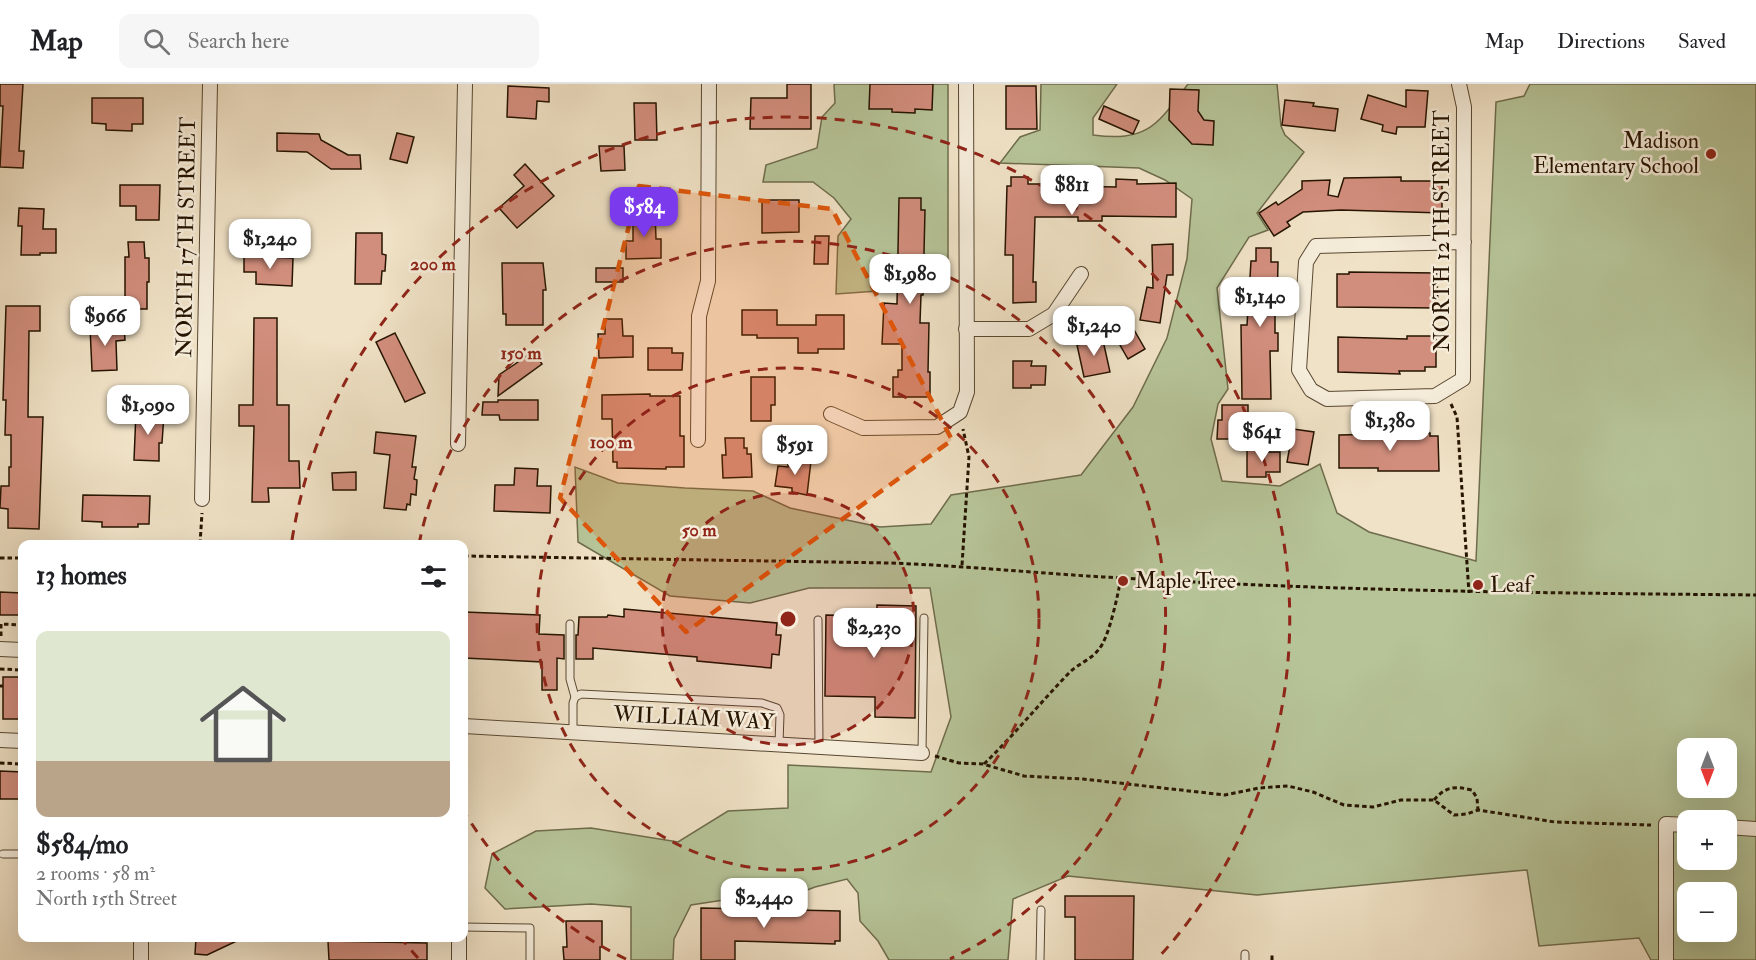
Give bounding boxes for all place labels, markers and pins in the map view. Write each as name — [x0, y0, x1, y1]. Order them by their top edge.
place label: Madison Elementary School — [1533, 127, 1699, 180]
marker: Madison Elementary School — [1704, 147, 1718, 161]
pin: $811 — [1036, 165, 1108, 216]
pin: $584 — [608, 187, 680, 238]
pin: $1,240 — [221, 219, 319, 270]
pin: $1,980 — [861, 254, 959, 305]
pin: $1,140 — [1211, 277, 1309, 328]
pin: $966 — [69, 296, 141, 347]
pin: $1,240 — [1045, 306, 1143, 357]
pin: $1,090 — [99, 385, 197, 436]
pin: $1,380 — [1341, 401, 1439, 452]
pin: $641 — [1226, 412, 1298, 463]
pin: $591 — [759, 425, 831, 476]
place label: Maple Tree — [1135, 567, 1236, 596]
place label: Leaf — [1490, 571, 1534, 599]
marker: Maple Tree — [1116, 574, 1130, 588]
marker: Leaf — [1471, 578, 1485, 592]
pin: $2,230 — [825, 608, 923, 659]
centre of rings — [778, 609, 798, 629]
pin: $2,440 — [715, 878, 813, 929]

